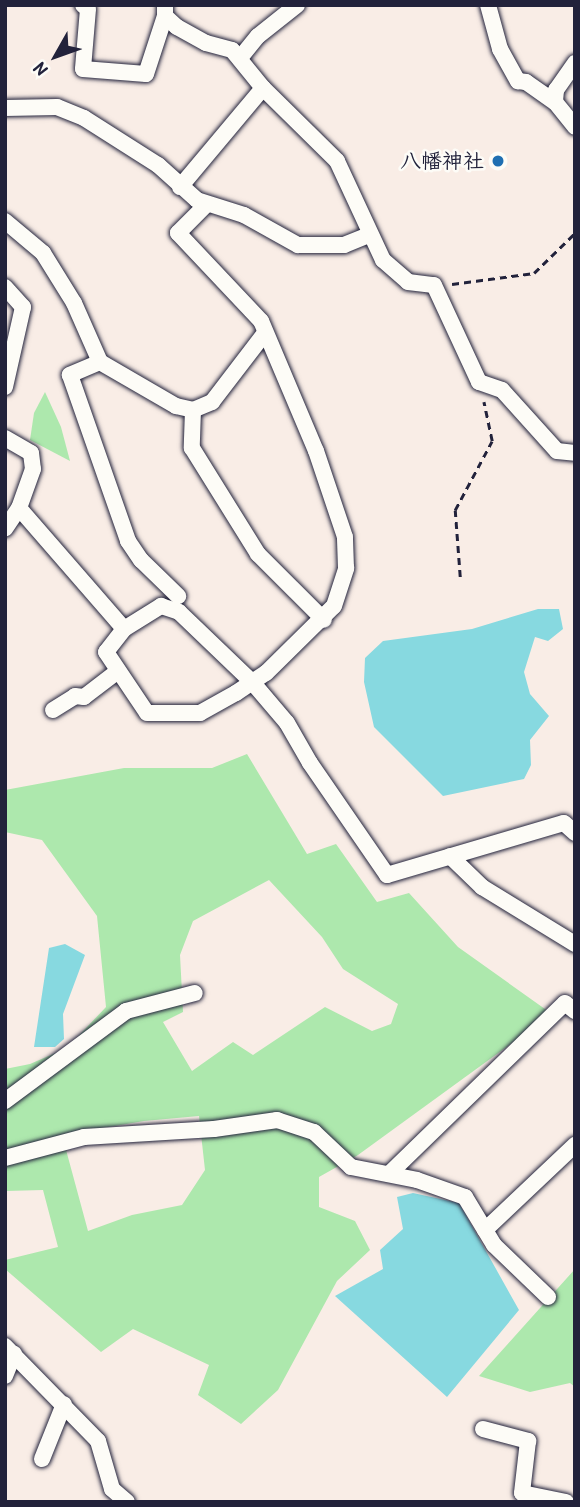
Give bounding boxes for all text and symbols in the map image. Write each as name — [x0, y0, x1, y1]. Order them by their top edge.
north arrow — [21, 21, 91, 91]
text: N — [27, 57, 53, 82]
place label: 八幡神社 — [400, 148, 484, 174]
marker: 八幡神社 — [490, 153, 506, 169]

